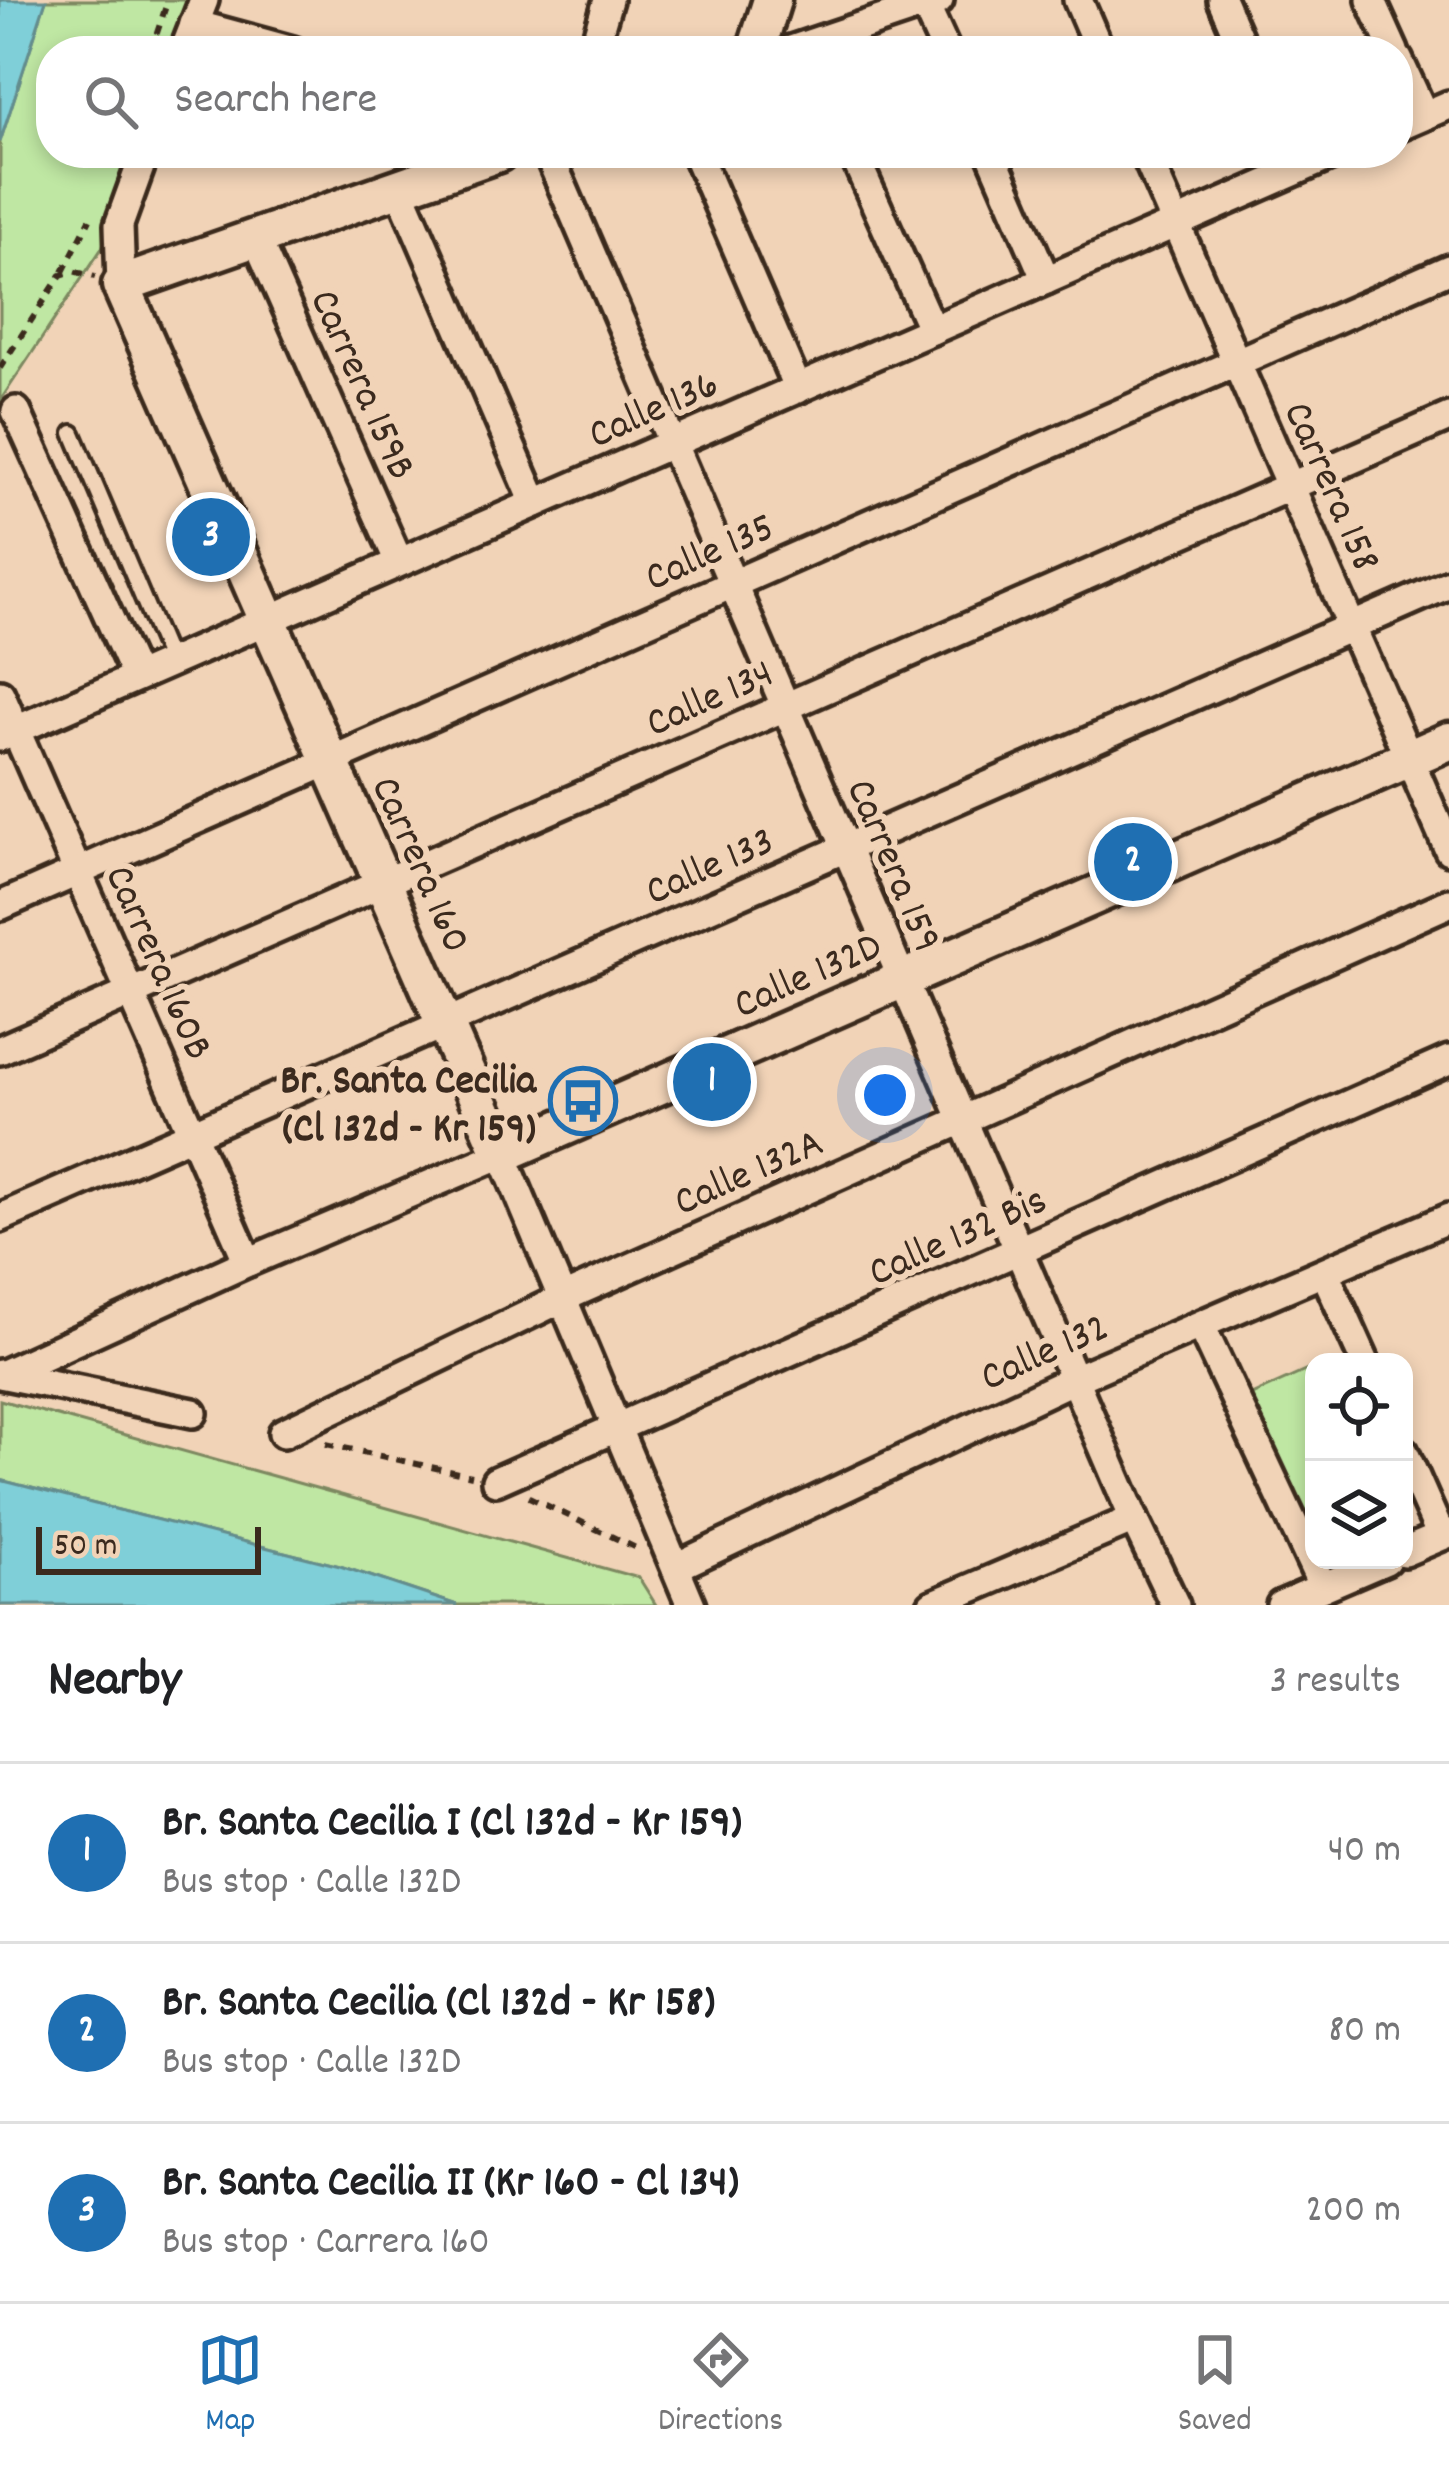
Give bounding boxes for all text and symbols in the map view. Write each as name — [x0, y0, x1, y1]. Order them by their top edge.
search box — [36, 36, 1413, 168]
icon: search — [78, 69, 144, 135]
text: Search here — [174, 70, 377, 134]
street label: Carrera 159B — [291, 281, 428, 491]
street label: Calle 136 — [580, 357, 730, 468]
street label: Carrera 158 — [1264, 393, 1393, 582]
pin: 3 — [172, 492, 250, 582]
street label: Calle 135 — [637, 500, 785, 610]
street label: Calle 134 — [638, 647, 784, 756]
street label: Carrera 160 — [352, 768, 483, 964]
street label: Carrera 159 — [827, 771, 954, 963]
street label: Calle 133 — [637, 815, 785, 924]
pin: 2 — [1094, 817, 1172, 907]
street label: Carrera 160B — [86, 857, 225, 1071]
street label: Calle 132D — [725, 919, 892, 1038]
pin: 1 — [673, 1037, 751, 1127]
place label: Br. Santa Cecilia (Cl 132d - Kr 159) — [280, 1054, 537, 1162]
your location — [855, 1065, 915, 1125]
bus stop icon: Br. Santa Cecilia (Cl 132d - Kr 159) — [548, 1066, 618, 1136]
street label: Calle 132A — [666, 1116, 834, 1235]
street label: Calle 132 Bis — [860, 1173, 1058, 1305]
street label: Calle 132 — [972, 1301, 1120, 1410]
map controls — [1305, 1353, 1413, 1569]
button: locate — [1305, 1353, 1413, 1461]
button: layers — [1305, 1461, 1413, 1569]
scale bar — [36, 1521, 261, 1574]
text: 50 m — [54, 1524, 118, 1571]
text: Nearby — [48, 1647, 181, 1719]
text: 3 results — [1270, 1656, 1401, 1711]
text: Br. Santa Cecilia I (Cl 132d - Kr 159) — [162, 1793, 742, 1857]
text: 1 — [83, 1825, 91, 1880]
text: 40 m — [1328, 1825, 1401, 1880]
text: Bus stop · Calle 132D — [162, 1857, 461, 1912]
text: Br. Santa Cecilia (Cl 132d - Kr 158) — [162, 1973, 715, 2037]
text: 2 — [78, 2005, 96, 2060]
text: 80 m — [1328, 2005, 1401, 2060]
text: Bus stop · Calle 132D — [162, 2037, 461, 2092]
text: Br. Santa Cecilia II (Kr 160 - Cl 134) — [162, 2153, 739, 2217]
text: 3 — [78, 2185, 96, 2240]
text: 200 m — [1306, 2185, 1401, 2240]
text: Bus stop · Carrera 160 — [162, 2217, 490, 2272]
tab: Map — [197, 2327, 263, 2446]
tab: Directions — [658, 2327, 783, 2446]
tab: Saved — [1178, 2327, 1252, 2446]

